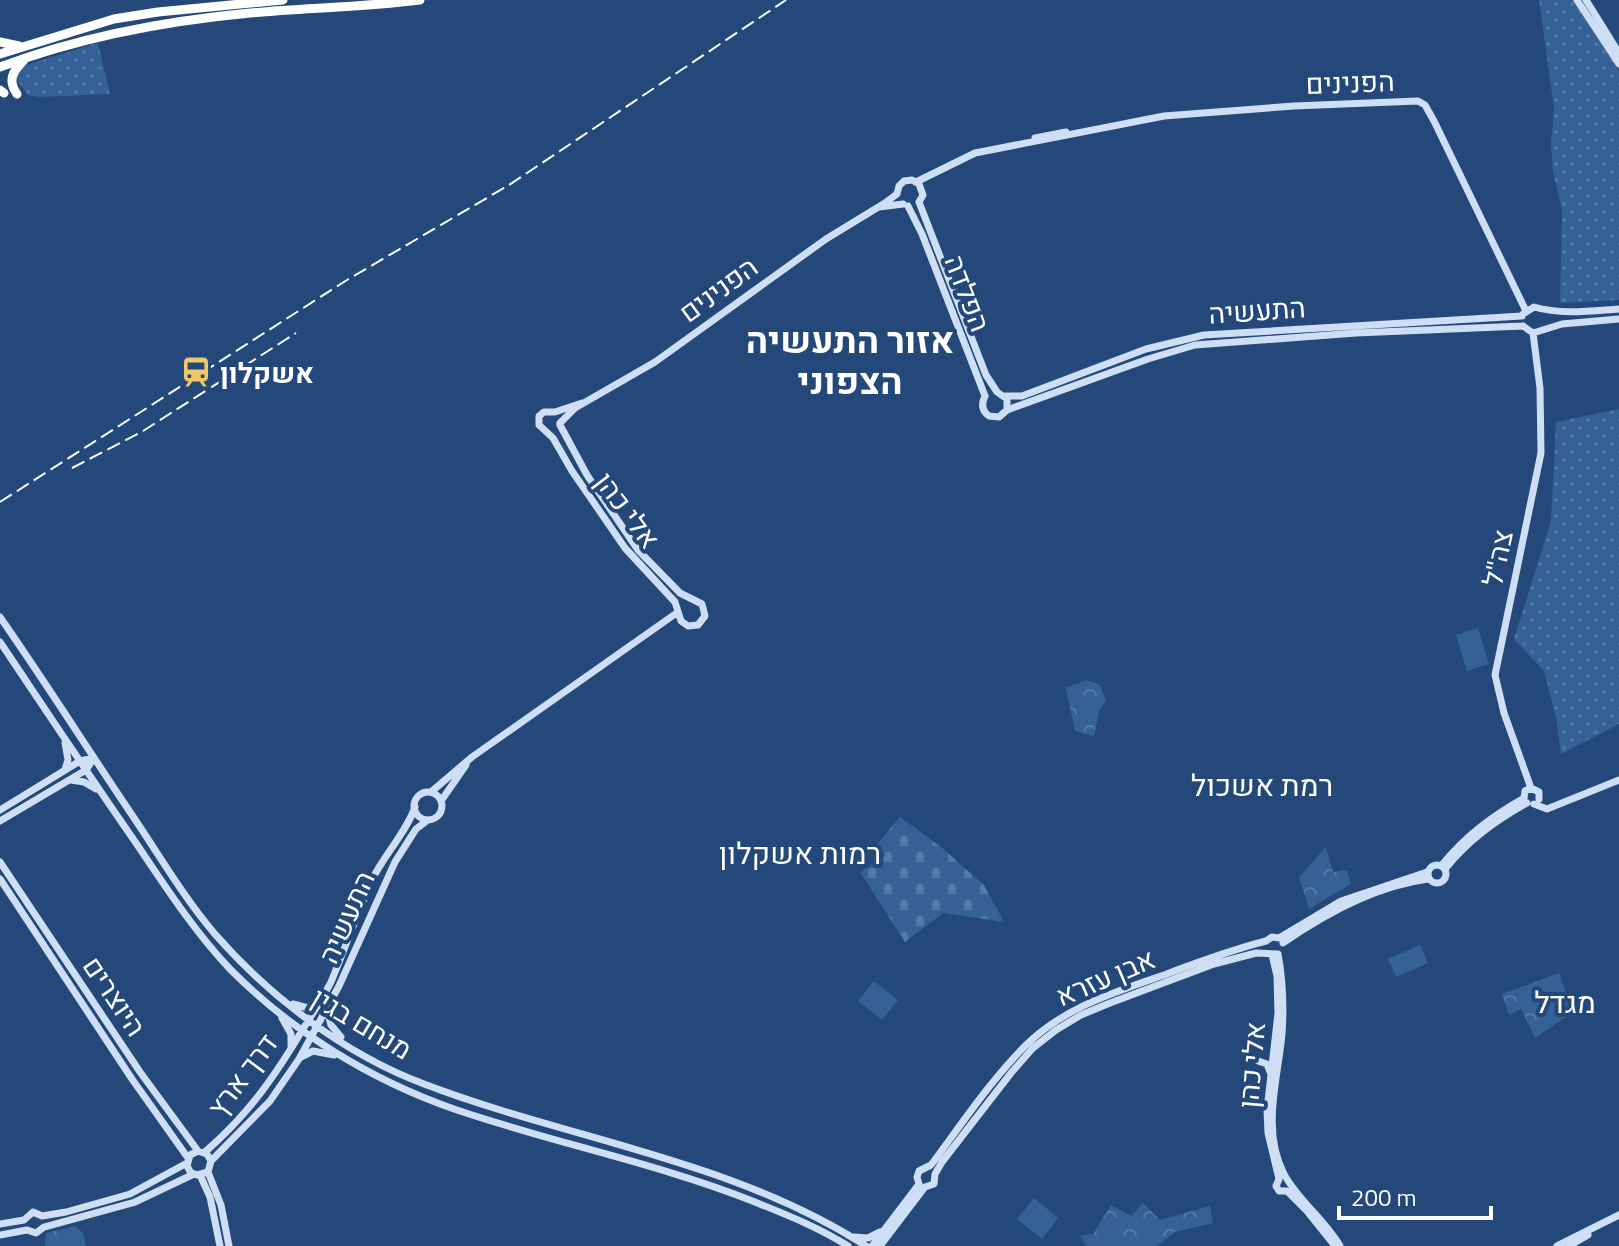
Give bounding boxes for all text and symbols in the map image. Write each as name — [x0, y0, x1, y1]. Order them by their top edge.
street label: הפנינים — [1305, 59, 1395, 105]
street label: הפנינים — [669, 245, 767, 333]
street label: הפלדה — [934, 248, 1002, 338]
street label: התעשיה — [1207, 285, 1307, 335]
district label: אזור התעשיה הצפוני — [746, 312, 954, 408]
place label: אשקלון — [220, 351, 314, 394]
station icon: אשקלון — [179, 355, 213, 389]
street label: אלי כהן — [585, 463, 671, 557]
street label: צה"ל — [1470, 526, 1524, 590]
district label: רמת אשכול — [1191, 762, 1333, 808]
district label: רמות אשקלון — [719, 830, 881, 876]
street label: התעשיה — [307, 864, 385, 970]
street label: אבן עזרא — [1048, 937, 1162, 1017]
street label: היוצרים — [72, 947, 158, 1045]
street label: מנחם בגין — [303, 976, 421, 1070]
district label: מגדל — [1534, 979, 1596, 1025]
street label: אלי כהן — [1226, 1020, 1276, 1110]
street label: דרך ארץ — [196, 1024, 288, 1126]
scale bar — [1339, 1170, 1491, 1220]
text: 200 m — [1351, 1179, 1417, 1215]

